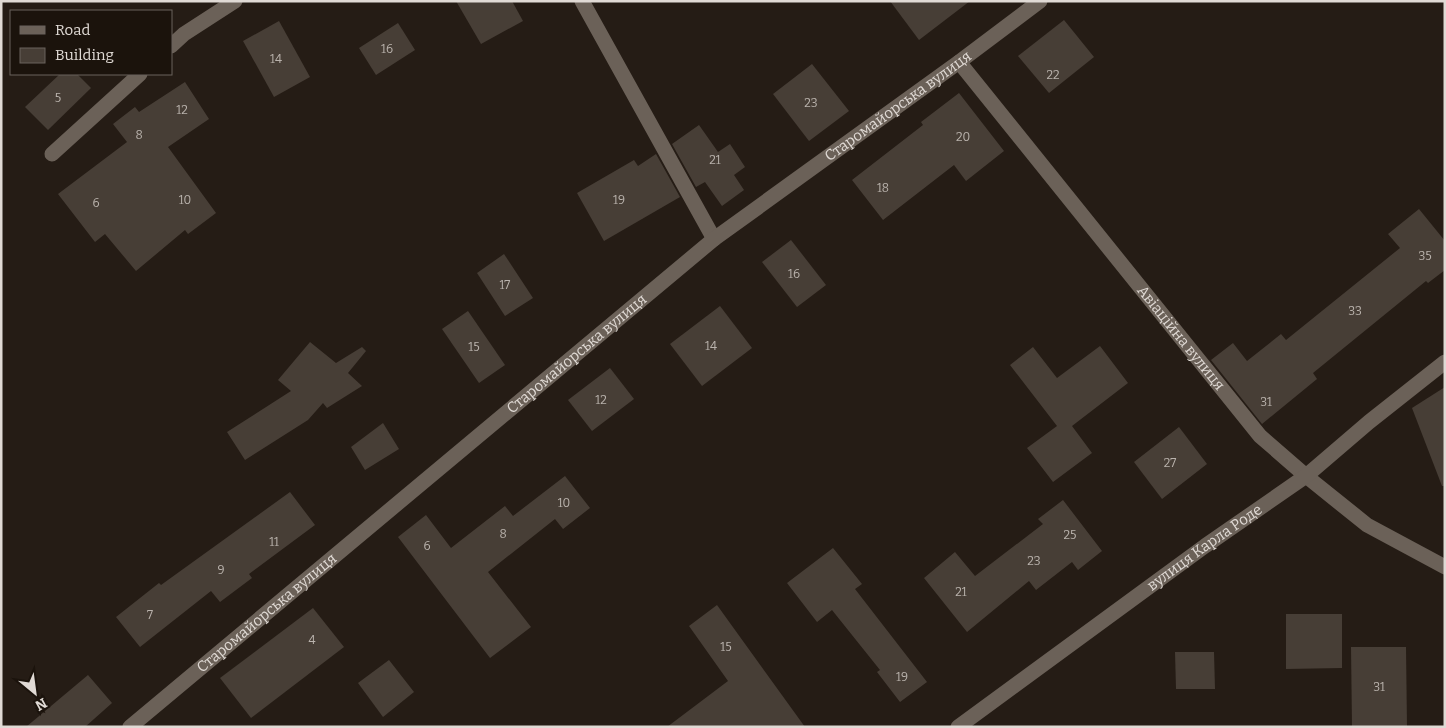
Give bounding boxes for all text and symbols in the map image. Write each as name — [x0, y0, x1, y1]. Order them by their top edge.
legend — [10, 10, 172, 75]
text: Road — [55, 21, 90, 39]
house number: 16 — [381, 42, 393, 56]
text: Building — [55, 46, 114, 64]
street label: Старомайорська вулиця — [821, 47, 975, 165]
house number: 14 — [270, 52, 282, 66]
house number: 22 — [1046, 68, 1060, 82]
house number: 5 — [55, 91, 61, 105]
house number: 23 — [804, 96, 818, 110]
house number: 12 — [176, 103, 188, 117]
house number: 8 — [135, 128, 143, 142]
house number: 20 — [956, 130, 970, 144]
house number: 21 — [709, 153, 721, 167]
house number: 18 — [877, 181, 889, 195]
house number: 10 — [179, 193, 191, 207]
house number: 19 — [613, 193, 625, 207]
house number: 6 — [92, 196, 100, 210]
house number: 35 — [1418, 249, 1432, 263]
house number: 16 — [788, 267, 800, 281]
house number: 17 — [500, 278, 510, 292]
street label: Авіаційна вулиця — [1133, 282, 1229, 394]
street label: Старомайорська вулиця — [503, 290, 650, 417]
house number: 33 — [1348, 304, 1362, 318]
house number: 14 — [705, 339, 717, 353]
house number: 15 — [468, 340, 480, 354]
house number: 12 — [595, 393, 607, 407]
house number: 31 — [1260, 395, 1272, 409]
house number: 27 — [1164, 456, 1176, 470]
house number: 10 — [558, 496, 570, 510]
street label: вулиця Карла Роде — [1143, 500, 1265, 594]
house number: 8 — [499, 527, 507, 541]
house number: 25 — [1064, 528, 1076, 542]
house number: 11 — [269, 535, 279, 549]
house number: 6 — [423, 539, 431, 553]
street label: Старомайорська вулиця — [193, 549, 340, 676]
house number: 23 — [1027, 554, 1041, 568]
house number: 9 — [217, 563, 225, 577]
house number: 21 — [955, 585, 967, 599]
house number: 7 — [147, 608, 153, 622]
house number: 4 — [308, 633, 316, 647]
house number: 15 — [720, 640, 732, 654]
north arrow — [10, 668, 60, 718]
house number: 19 — [896, 670, 908, 684]
house number: 31 — [1373, 680, 1385, 694]
text: N — [32, 694, 50, 714]

